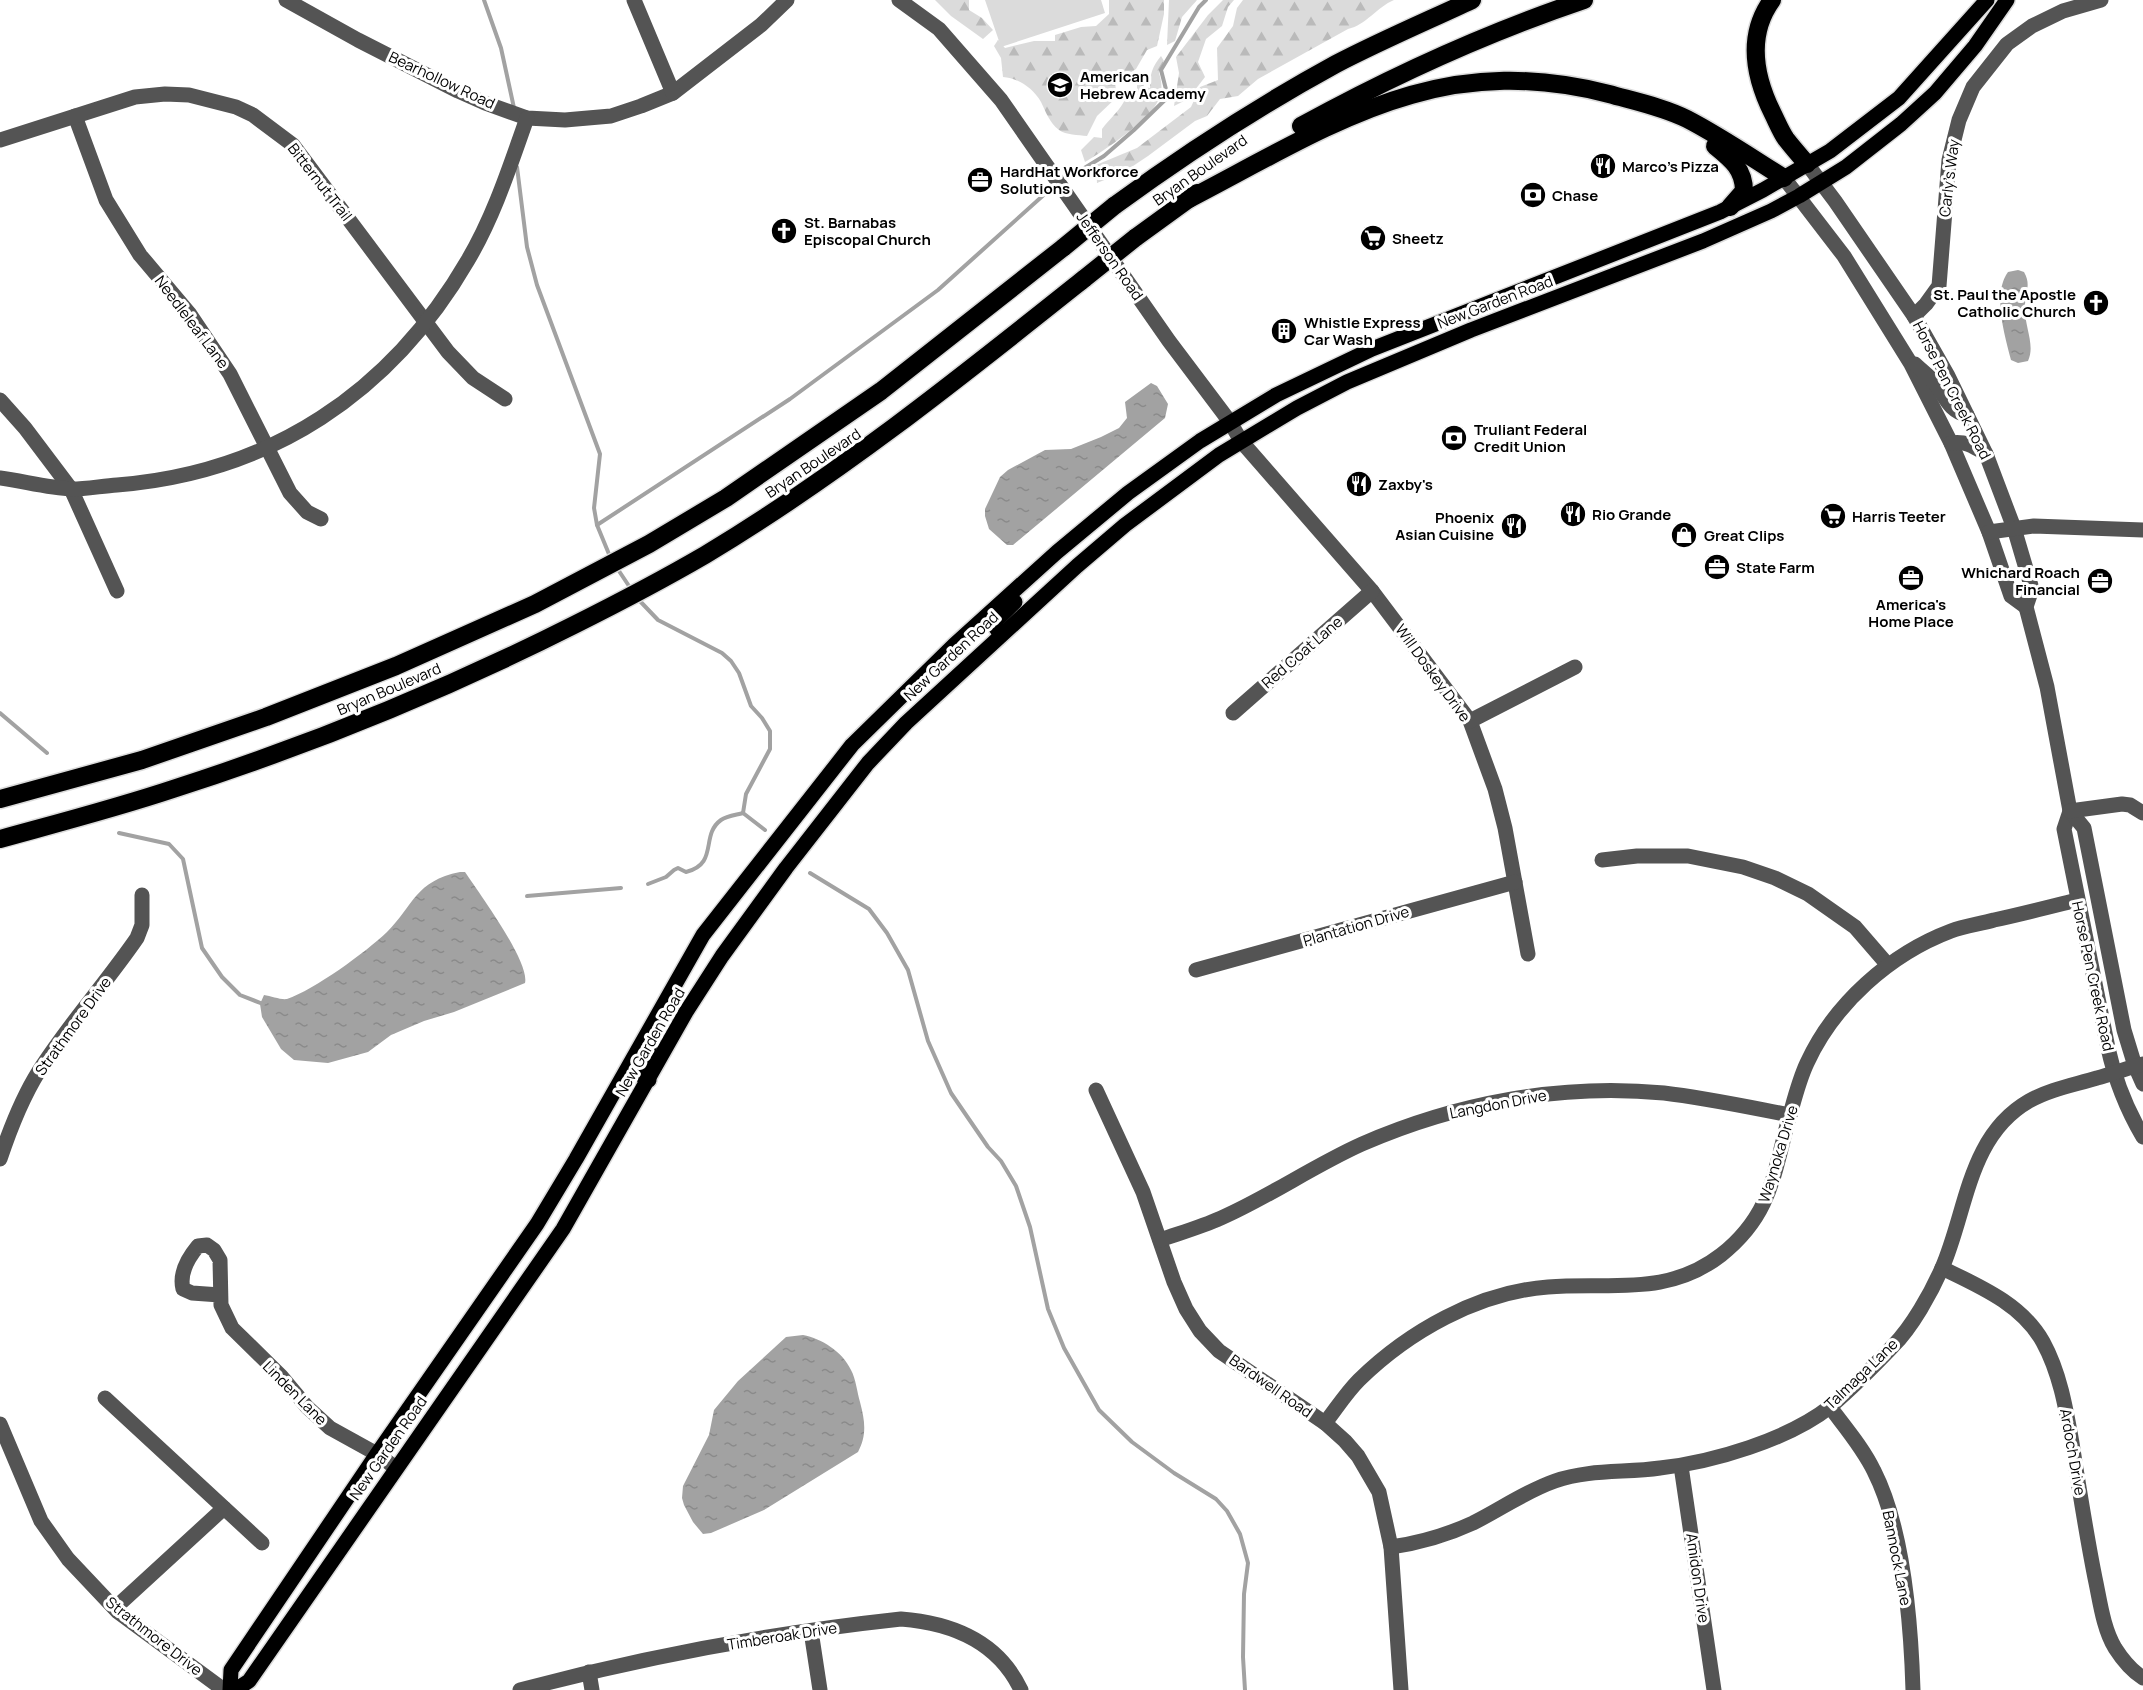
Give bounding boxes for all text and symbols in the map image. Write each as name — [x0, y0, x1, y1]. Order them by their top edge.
street label: Bearhollow Road — [385, 46, 499, 114]
place label: American Hebrew Academy — [1080, 66, 1206, 104]
school or university icon: American Hebrew Academy — [1045, 70, 1075, 100]
street label: Bryan Boulevard — [1149, 130, 1251, 210]
street label: Carly's Way — [1934, 138, 1964, 218]
street label: Bitternut Trail — [283, 139, 357, 225]
restaurant icon: Marco's Pizza — [1588, 151, 1618, 181]
place label: Marco's Pizza — [1622, 156, 1719, 177]
place label: HardHat Workforce Solutions — [1000, 161, 1138, 199]
office icon: HardHat Workforce Solutions — [965, 165, 995, 195]
bank icon: Chase — [1518, 180, 1548, 210]
place label: Chase — [1552, 185, 1598, 206]
street label: Jefferson Road — [1072, 208, 1148, 304]
place label: St. Barnabas Episcopal Church — [804, 212, 931, 250]
church icon: St. Barnabas Episcopal Church — [769, 216, 799, 246]
supermarket icon: Sheetz — [1358, 223, 1388, 253]
place label: Sheetz — [1392, 228, 1444, 249]
street label: New Garden Road — [1434, 270, 1556, 334]
street label: Needleleaf Lane — [150, 271, 234, 373]
place label: St. Paul the Apostle Catholic Church — [1933, 284, 2076, 322]
church icon: St. Paul the Apostle Catholic Church — [2081, 288, 2111, 318]
place label: Whistle Express Car Wash — [1304, 312, 1421, 350]
building icon: Whistle Express Car Wash — [1269, 316, 1299, 346]
street label: Horse Pen Creek Road — [1908, 317, 1996, 463]
place label: Truliant Federal Credit Union — [1474, 419, 1587, 457]
street label: Bryan Boulevard — [761, 423, 865, 503]
bank icon: Truliant Federal Credit Union — [1439, 423, 1469, 453]
restaurant icon: Zaxby's — [1344, 469, 1374, 499]
place label: Zaxby's — [1378, 474, 1433, 495]
restaurant icon: Rio Grande — [1558, 499, 1588, 529]
supermarket icon: Harris Teeter — [1818, 501, 1848, 531]
place label: Rio Grande — [1592, 504, 1671, 525]
place label: Harris Teeter — [1852, 506, 1946, 527]
place label: Phoenix Asian Cuisine — [1395, 507, 1495, 545]
restaurant icon: Phoenix Asian Cuisine — [1499, 511, 1529, 541]
shop icon: Great Clips — [1669, 520, 1699, 550]
place label: Great Clips — [1704, 525, 1785, 546]
office icon: State Farm — [1702, 552, 1732, 582]
place label: State Farm — [1736, 557, 1815, 578]
place label: Whichard Roach Financial — [1961, 562, 2080, 600]
office icon: America's Home Place — [1896, 563, 1926, 593]
office icon: Whichard Roach Financial — [2085, 566, 2115, 596]
place label: America's Home Place — [1868, 594, 1954, 632]
street label: New Garden Road — [899, 607, 1003, 705]
street label: Red Coat Lane — [1257, 611, 1347, 693]
street label: Will Doskey Drive — [1390, 620, 1476, 726]
street label: Bryan Boulevard — [334, 658, 444, 720]
street label: Horse Pen Creek Road — [2067, 899, 2119, 1053]
street label: Plantation Drive — [1300, 901, 1412, 951]
street label: Strathmore Drive — [30, 972, 116, 1080]
street label: New Garden Road — [610, 984, 690, 1100]
street label: Langdon Drive — [1448, 1084, 1549, 1124]
street label: Waynoka Drive — [1753, 1103, 1803, 1205]
street label: Talmaga Lane — [1820, 1333, 1902, 1414]
street label: Bardwell Road — [1225, 1350, 1317, 1422]
street label: Linden Lane — [258, 1356, 332, 1430]
street label: New Garden Road — [344, 1392, 432, 1504]
street label: Ardoch Drive — [2055, 1407, 2091, 1497]
street label: Bannock Lane — [1877, 1509, 1917, 1608]
street label: Amidon Drive — [1681, 1532, 1715, 1624]
street label: Strathmore Drive — [101, 1592, 207, 1681]
street label: Timberoak Drive — [726, 1617, 839, 1655]

